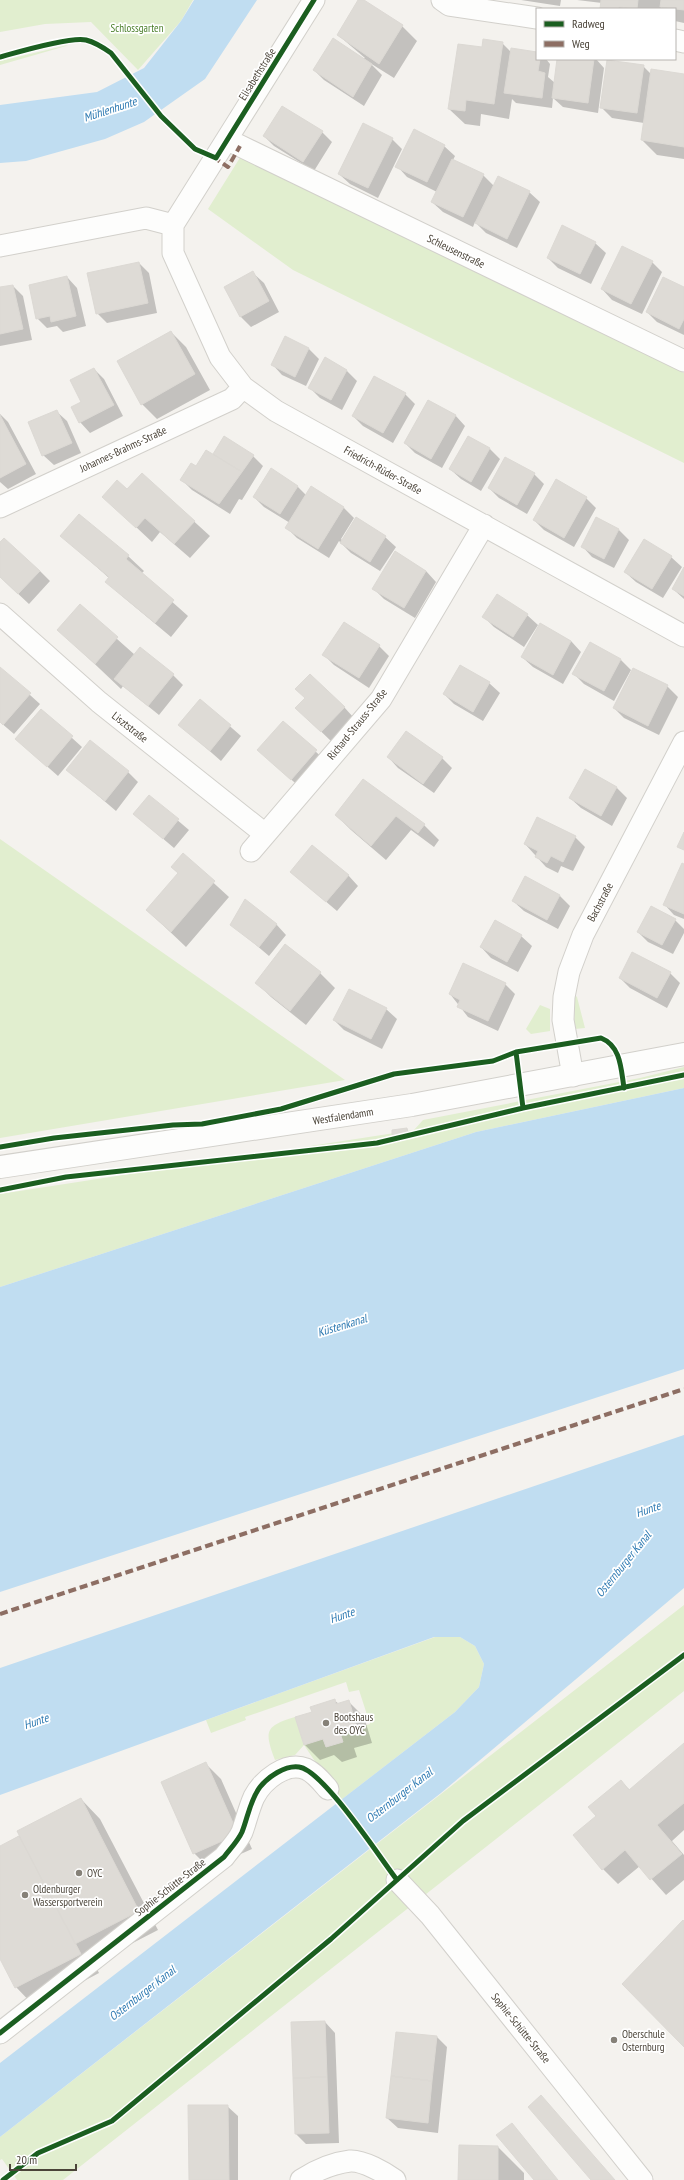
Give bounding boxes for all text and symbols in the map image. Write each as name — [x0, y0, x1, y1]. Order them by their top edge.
legend — [536, 8, 676, 60]
text: Radweg — [572, 16, 605, 31]
park label: Schlossgarten — [111, 21, 164, 35]
text: Weg — [572, 36, 590, 51]
street label: Elisabethstraße — [235, 45, 279, 103]
water label: Mühlenhunte — [81, 93, 139, 125]
street label: Schleusenstraße — [425, 231, 488, 271]
street label: Johannes-Brahms-Straße — [76, 423, 169, 476]
street label: Friedrich-Rüder-Straße — [341, 443, 425, 497]
street label: Richard-Strauss-Straße — [324, 685, 390, 762]
street label: Lisztstraße — [109, 709, 151, 746]
street label: Bachstraße — [584, 880, 616, 924]
street label: Westfalendamm — [312, 1104, 374, 1128]
water label: Küstenkanal — [315, 1310, 370, 1340]
water label: Hunte — [634, 1497, 663, 1520]
water label: Osternburger Kanal — [592, 1527, 655, 1600]
water label: Hunte — [328, 1603, 357, 1626]
water label: Hunte — [22, 1709, 51, 1732]
place label: Bootshaus des OYC — [334, 1710, 373, 1737]
marker: Bootshaus des OYC — [321, 1718, 331, 1728]
water label: Osternburger Kanal — [363, 1764, 436, 1826]
street label: Sophie-Schütte-Straße — [132, 1855, 209, 1919]
place label: OYC — [87, 1866, 102, 1880]
marker: OYC — [74, 1868, 84, 1878]
place label: Oldenburger Wassersportverein — [33, 1882, 103, 1909]
marker: Oldenburger Wassersportverein — [20, 1890, 30, 1900]
water label: Osternburger Kanal — [106, 1962, 179, 2024]
street label: Sophie-Schütte-Straße — [488, 1990, 554, 2066]
place label: Oberschule Osternburg — [622, 2027, 665, 2054]
marker: Oberschule Osternburg — [609, 2035, 619, 2045]
scale bar — [10, 2146, 76, 2172]
text: 20 m — [16, 2152, 37, 2167]

